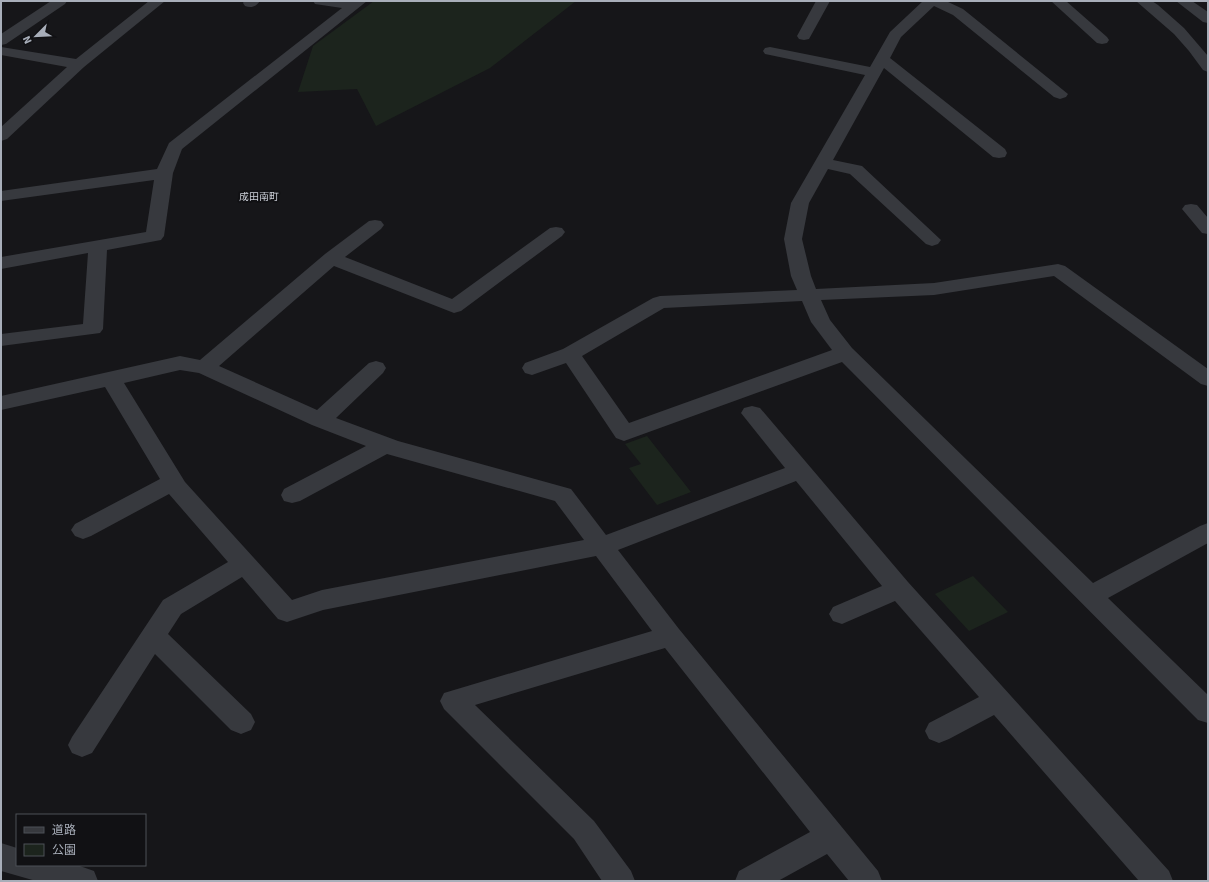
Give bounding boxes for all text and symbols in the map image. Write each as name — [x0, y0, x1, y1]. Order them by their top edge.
north arrow — [16, 16, 56, 56]
text: N — [19, 33, 36, 46]
district label: 成田南町 — [239, 190, 279, 204]
legend — [16, 814, 146, 866]
text: 道路 — [52, 822, 76, 839]
text: 公園 — [52, 842, 76, 859]

